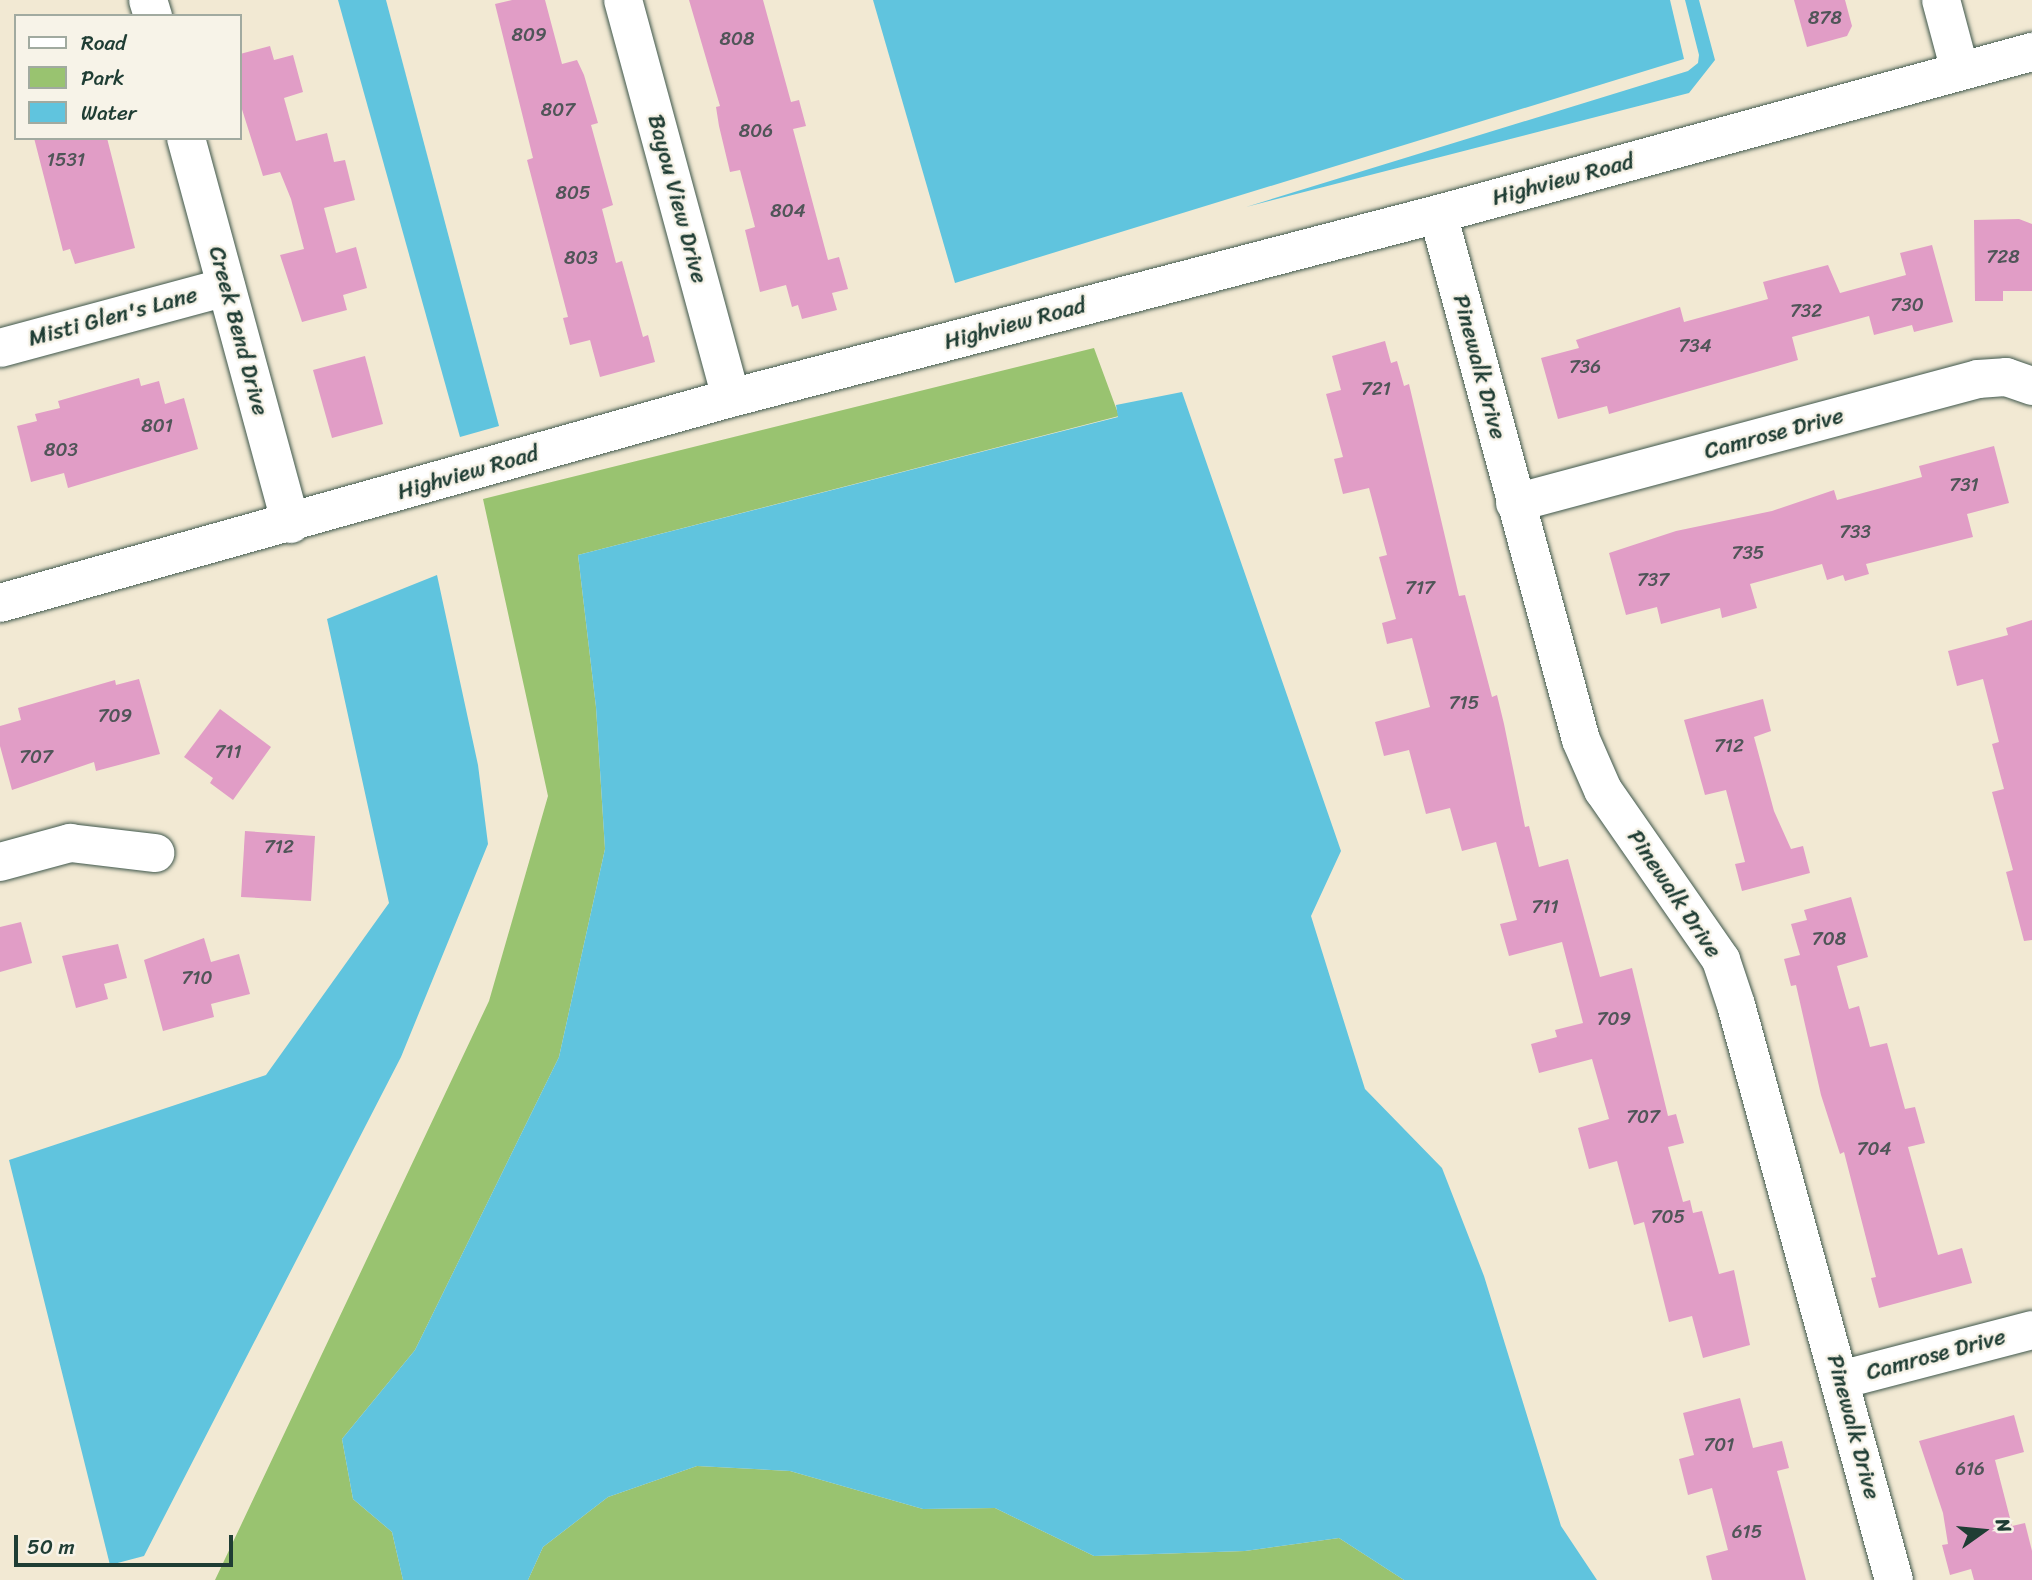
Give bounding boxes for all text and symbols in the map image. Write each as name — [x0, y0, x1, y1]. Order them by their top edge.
house number: 878 — [1808, 7, 1842, 29]
legend — [14, 14, 242, 140]
text: Road — [81, 24, 126, 62]
house number: 809 — [511, 24, 547, 46]
house number: 808 — [720, 28, 754, 50]
text: Park — [81, 59, 124, 97]
text: Water — [81, 94, 136, 132]
house number: 807 — [541, 99, 575, 121]
street label: Bayou View Drive — [641, 112, 713, 286]
house number: 806 — [739, 120, 773, 142]
street label: Highview Road — [1489, 148, 1637, 212]
house number: 1531 — [47, 149, 85, 171]
house number: 805 — [555, 182, 591, 204]
house number: 804 — [770, 200, 806, 222]
street label: Creek Bend Drive — [202, 243, 274, 419]
house number: 728 — [1986, 246, 2020, 268]
house number: 803 — [564, 247, 598, 269]
street label: Misti Glen's Lane — [26, 281, 200, 353]
street label: Highview Road — [941, 292, 1089, 356]
street label: Pinewalk Drive — [1446, 292, 1512, 442]
house number: 730 — [1890, 294, 1924, 316]
house number: 732 — [1790, 300, 1822, 322]
house number: 734 — [1678, 335, 1712, 357]
house number: 736 — [1569, 356, 1601, 378]
house number: 721 — [1361, 378, 1391, 400]
street label: Camrose Drive — [1701, 402, 1847, 466]
house number: 801 — [141, 415, 173, 437]
house number: 803 — [44, 439, 78, 461]
street label: Highview Road — [394, 440, 542, 506]
house number: 731 — [1949, 474, 1979, 496]
house number: 733 — [1839, 521, 1871, 543]
house number: 735 — [1732, 542, 1764, 564]
house number: 737 — [1637, 569, 1669, 591]
house number: 717 — [1405, 577, 1435, 599]
house number: 715 — [1449, 692, 1479, 714]
house number: 709 — [98, 705, 132, 727]
house number: 712 — [1714, 735, 1744, 757]
house number: 711 — [214, 741, 242, 763]
house number: 707 — [19, 746, 53, 768]
street label: Pinewalk Drive — [1621, 825, 1727, 963]
house number: 712 — [264, 836, 294, 858]
house number: 711 — [1531, 896, 1559, 918]
house number: 708 — [1812, 928, 1846, 950]
house number: 710 — [181, 967, 213, 989]
house number: 709 — [1597, 1008, 1631, 1030]
house number: 707 — [1626, 1106, 1660, 1128]
house number: 704 — [1857, 1138, 1891, 1160]
house number: 705 — [1651, 1206, 1685, 1228]
street label: Camrose Drive — [1863, 1323, 2009, 1387]
street label: Pinewalk Drive — [1820, 1352, 1886, 1502]
house number: 701 — [1703, 1434, 1735, 1456]
house number: 616 — [1955, 1458, 1985, 1480]
north arrow — [1948, 1496, 2018, 1566]
text: N — [1986, 1515, 2021, 1536]
scale bar — [18, 1520, 236, 1564]
house number: 615 — [1732, 1521, 1762, 1543]
text: 50 m — [27, 1528, 75, 1566]

